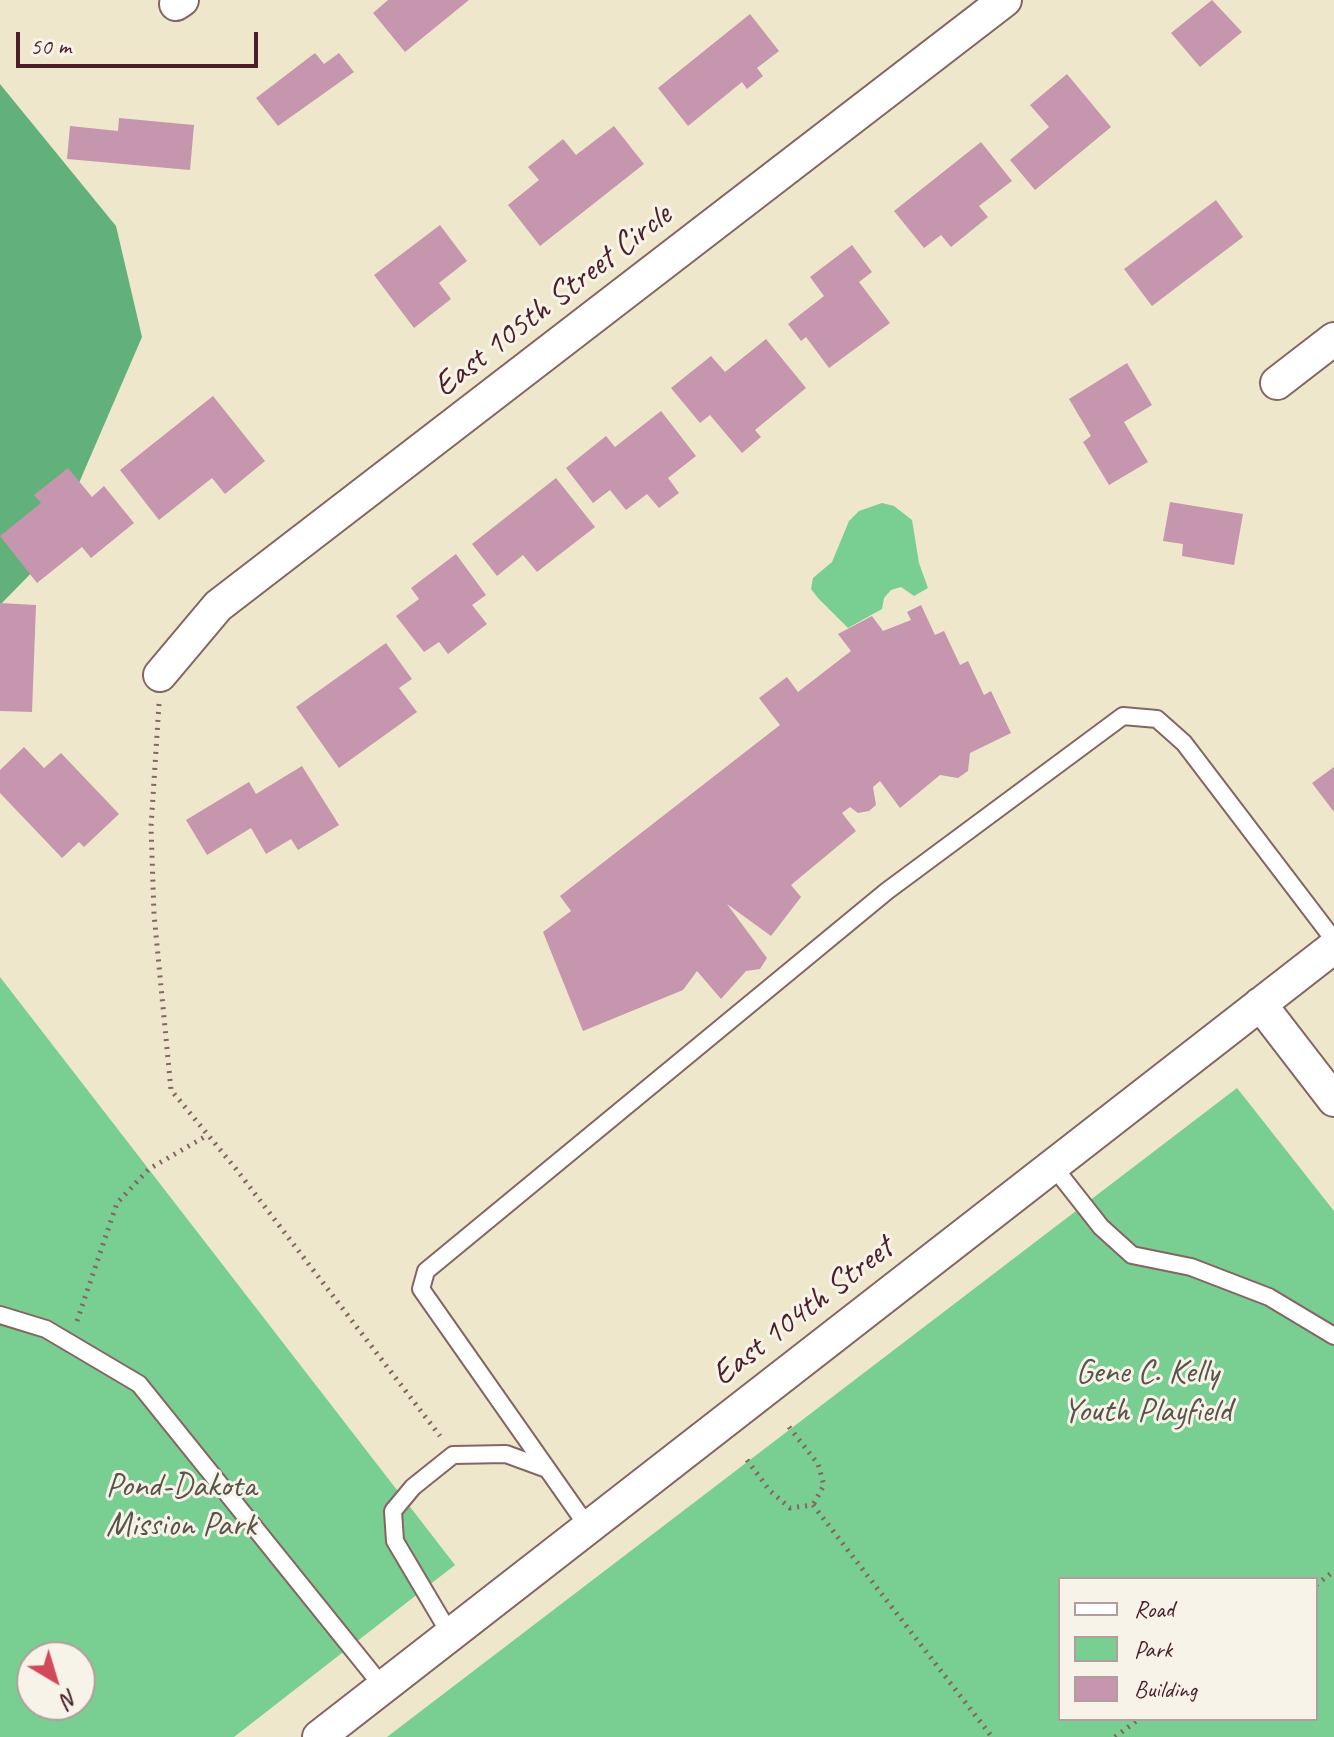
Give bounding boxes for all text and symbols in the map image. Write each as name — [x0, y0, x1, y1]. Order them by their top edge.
scale bar — [20, 16, 262, 66]
text: 50 m — [30, 31, 71, 61]
street label: East 105th Street Circle — [426, 196, 680, 406]
street label: East 104th Street — [704, 1229, 902, 1395]
park label: Gene C. Kelly Youth Playfield — [1063, 1353, 1231, 1432]
park label: Pond-Dakota Mission Park — [106, 1467, 256, 1546]
legend — [1058, 1577, 1318, 1721]
text: Road — [1134, 1594, 1174, 1624]
text: Park — [1134, 1634, 1172, 1664]
north arrow — [16, 1641, 96, 1721]
text: Building — [1134, 1674, 1197, 1704]
text: N — [56, 1683, 84, 1714]

